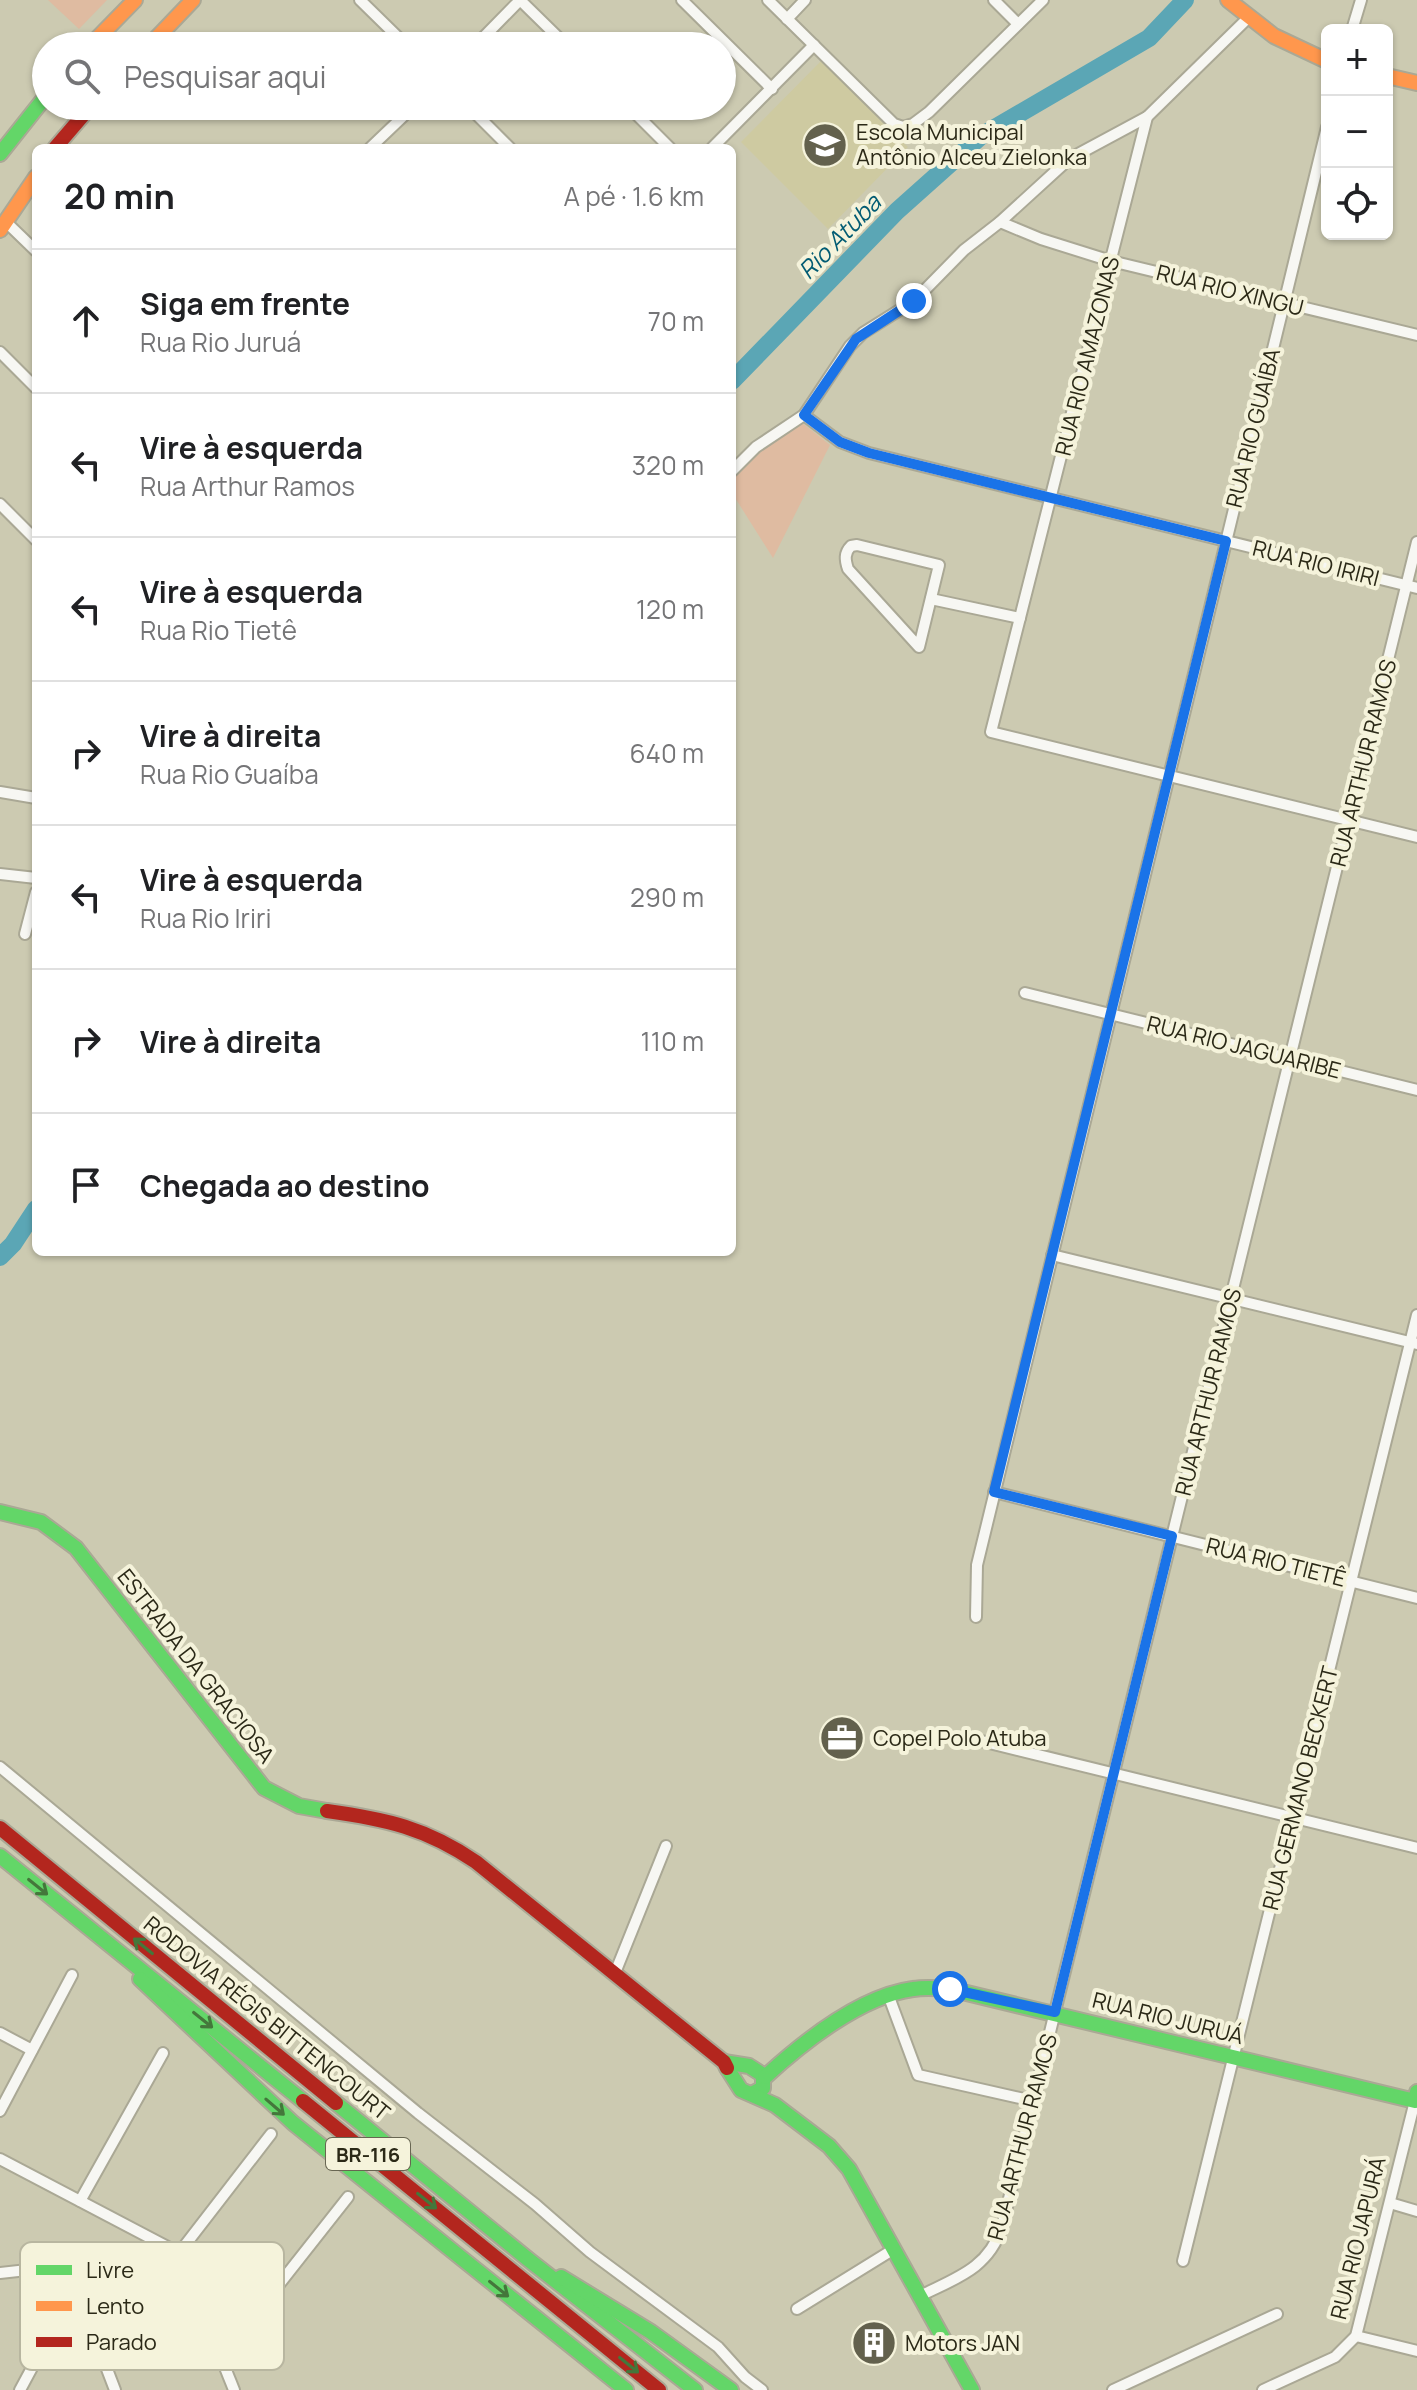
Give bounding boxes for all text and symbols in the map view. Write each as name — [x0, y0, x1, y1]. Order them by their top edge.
map controls — [1321, 24, 1393, 240]
button: + — [1321, 24, 1393, 96]
search box — [32, 32, 736, 120]
icon: search — [60, 54, 104, 98]
text: Pesquisar aqui — [124, 56, 326, 97]
button: − — [1321, 96, 1393, 168]
place label: Escola Municipal Antônio Alceu Zielonka — [856, 117, 1087, 172]
school or university icon: Escola Municipal Antônio Alceu Zielonka — [801, 121, 849, 169]
button: locate — [1321, 168, 1393, 240]
text: 20 min — [64, 173, 175, 219]
text: A pé · 1.6 km — [563, 178, 704, 214]
water label: Rio Atuba — [790, 185, 889, 286]
street label: RUA RIO AMAZONAS — [1048, 253, 1126, 459]
street label: RUA RIO XINGU — [1153, 257, 1307, 323]
text: Siga em frente — [140, 283, 350, 324]
route end — [896, 283, 932, 319]
icon: ahead — [64, 299, 108, 343]
text: 70 m — [648, 303, 704, 339]
text: Rua Rio Juruá — [140, 324, 301, 360]
street label: RUA RIO GUAÍBA — [1219, 345, 1287, 511]
text: Vire à esquerda — [140, 427, 363, 468]
icon: left — [64, 443, 108, 487]
text: 320 m — [632, 447, 704, 483]
text: Rua Arthur Ramos — [140, 468, 355, 504]
street label: RUA RIO IRIRI — [1250, 533, 1382, 593]
text: Vire à esquerda — [140, 571, 363, 612]
icon: left — [64, 587, 108, 631]
text: 120 m — [636, 591, 704, 627]
text: Rua Rio Tietê — [140, 612, 297, 648]
street label: RUA ARTHUR RAMOS — [1323, 656, 1403, 870]
text: Vire à direita — [140, 715, 321, 756]
icon: right — [64, 731, 108, 775]
text: 640 m — [629, 735, 704, 771]
text: Rua Rio Guaíba — [140, 756, 319, 792]
text: Vire à esquerda — [140, 859, 363, 900]
icon: left — [64, 875, 108, 919]
text: 290 m — [630, 879, 704, 915]
text: Rua Rio Iriri — [140, 900, 271, 936]
street label: RUA RIO JAGUARIBE — [1144, 1008, 1344, 1086]
icon: right — [64, 1019, 108, 1063]
text: Vire à direita — [140, 1021, 321, 1062]
text: 110 m — [641, 1023, 704, 1059]
icon: arrive — [64, 1163, 108, 1207]
text: Chegada ao destino — [140, 1165, 430, 1206]
street label: RUA ARTHUR RAMOS — [1168, 1285, 1248, 1499]
street label: RUA RIO TIETÊ — [1203, 1530, 1349, 1594]
street label: ESTRADA DA GRACIOSA — [111, 1563, 281, 1769]
street label: RUA GERMANO BECKERT — [1255, 1663, 1345, 1913]
office icon: Copel Polo Atuba — [818, 1714, 866, 1762]
place label: Copel Polo Atuba — [873, 1723, 1047, 1753]
one-way arrow — [28, 1878, 48, 1896]
street label: RODOVIA RÉGIS BITTENCOURT — [138, 1909, 396, 2127]
one-way arrow — [133, 1937, 154, 1955]
route start — [932, 1971, 968, 2007]
street label: RUA RIO JURUÁ — [1089, 1985, 1247, 2051]
one-way arrow — [192, 2011, 213, 2029]
street label: RUA ARTHUR RAMOS — [980, 2030, 1064, 2244]
one-way arrow — [265, 2098, 285, 2116]
road number: BR-116 — [326, 2138, 410, 2170]
street label: RUA RIO JAPURÁ — [1323, 2154, 1393, 2322]
one-way arrow — [416, 2192, 437, 2210]
legend — [20, 2242, 284, 2370]
text: Livre — [86, 2255, 134, 2285]
one-way arrow — [488, 2280, 509, 2298]
text: Lento — [86, 2291, 144, 2321]
building icon: Motors JAN — [850, 2319, 898, 2367]
text: Parado — [86, 2327, 157, 2357]
place label: Motors JAN — [905, 2328, 1020, 2358]
one-way arrow — [618, 2356, 638, 2374]

